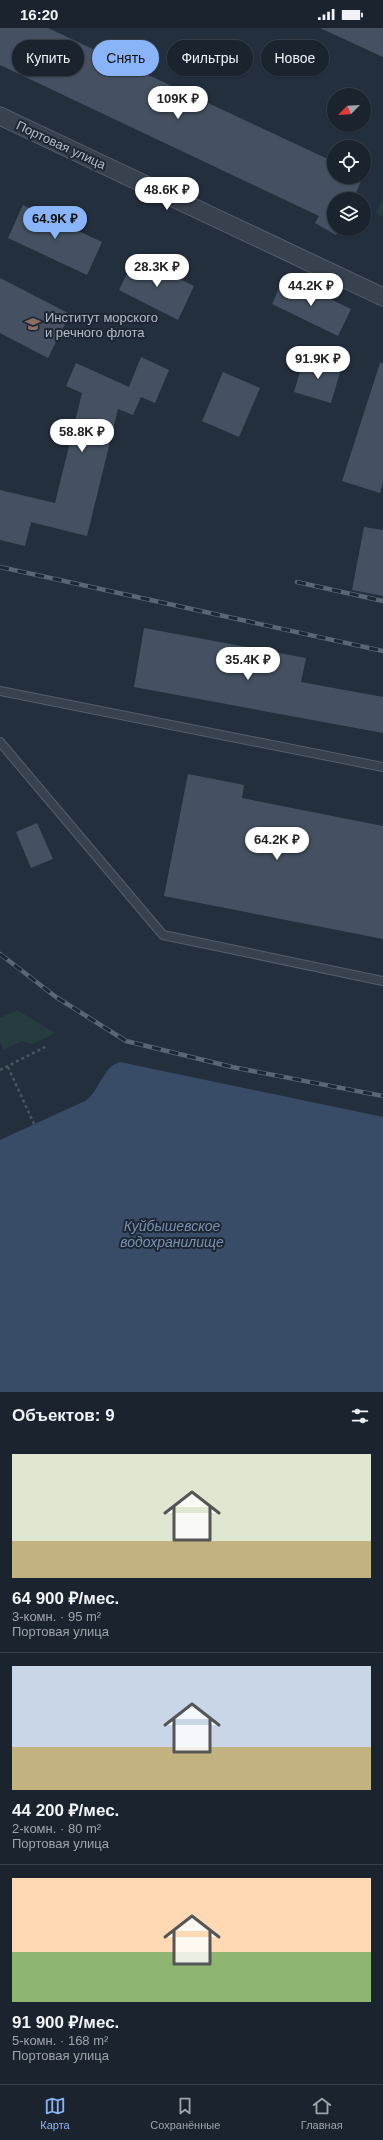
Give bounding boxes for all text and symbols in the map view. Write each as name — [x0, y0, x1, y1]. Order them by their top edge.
text: 16:20 — [20, 6, 58, 23]
chip: Купить — [12, 40, 84, 76]
chip: Снять — [92, 40, 159, 76]
chip: Фильтры — [167, 40, 253, 76]
chip: Новое — [261, 40, 329, 76]
pin: 109K ₽ — [145, 86, 211, 120]
north arrow — [327, 88, 371, 132]
map controls — [327, 88, 371, 236]
text: 109K ₽ — [157, 91, 199, 106]
street label: Портовая улица — [14, 118, 109, 173]
button: locate — [327, 140, 371, 184]
pin: 48.6K ₽ — [130, 177, 204, 211]
text: 48.6K ₽ — [144, 182, 190, 197]
button: layers — [327, 192, 371, 236]
pin: 64.9K ₽ — [18, 206, 92, 240]
text: 64.9K ₽ — [32, 211, 78, 226]
pin: 28.3K ₽ — [120, 254, 194, 288]
text: 28.3K ₽ — [134, 259, 180, 274]
pin: 44.2K ₽ — [274, 273, 348, 307]
text: 44.2K ₽ — [288, 278, 334, 293]
place label: Институт морского и речного флота — [45, 310, 158, 340]
school or university icon: Институт морского и речного флота — [24, 315, 42, 333]
pin: 91.9K ₽ — [281, 346, 355, 380]
text: 91.9K ₽ — [295, 351, 341, 366]
pin: 58.8K ₽ — [45, 419, 119, 453]
text: 58.8K ₽ — [59, 424, 105, 439]
pin: 35.4K ₽ — [211, 647, 285, 681]
text: 35.4K ₽ — [225, 652, 271, 667]
pin: 64.2K ₽ — [240, 827, 314, 861]
text: 64.2K ₽ — [254, 832, 300, 847]
water label: Куйбышевское водохранилище — [120, 1218, 224, 1250]
icon: filters — [349, 1405, 371, 1427]
text: Объектов: 9 — [12, 1406, 115, 1425]
icon: home — [156, 1480, 228, 1552]
text: 64 900 ₽/мес. — [12, 1589, 119, 1608]
text: 3-комн. · 95 m² — [12, 1609, 101, 1624]
text: Портовая улица — [12, 1624, 109, 1639]
icon: home — [156, 1692, 228, 1764]
text: 44 200 ₽/мес. — [12, 1801, 119, 1820]
text: 2-комн. · 80 m² — [12, 1821, 101, 1836]
text: Портовая улица — [12, 1836, 109, 1851]
icon: home — [156, 1904, 228, 1976]
text: 91 900 ₽/мес. — [12, 2013, 119, 2032]
text: 5-комн. · 168 m² — [12, 2033, 108, 2048]
text: Портовая улица — [12, 2048, 109, 2063]
tab: Карта — [40, 2095, 70, 2131]
tab: Сохранённые — [150, 2095, 220, 2131]
tab: Главная — [301, 2095, 343, 2131]

